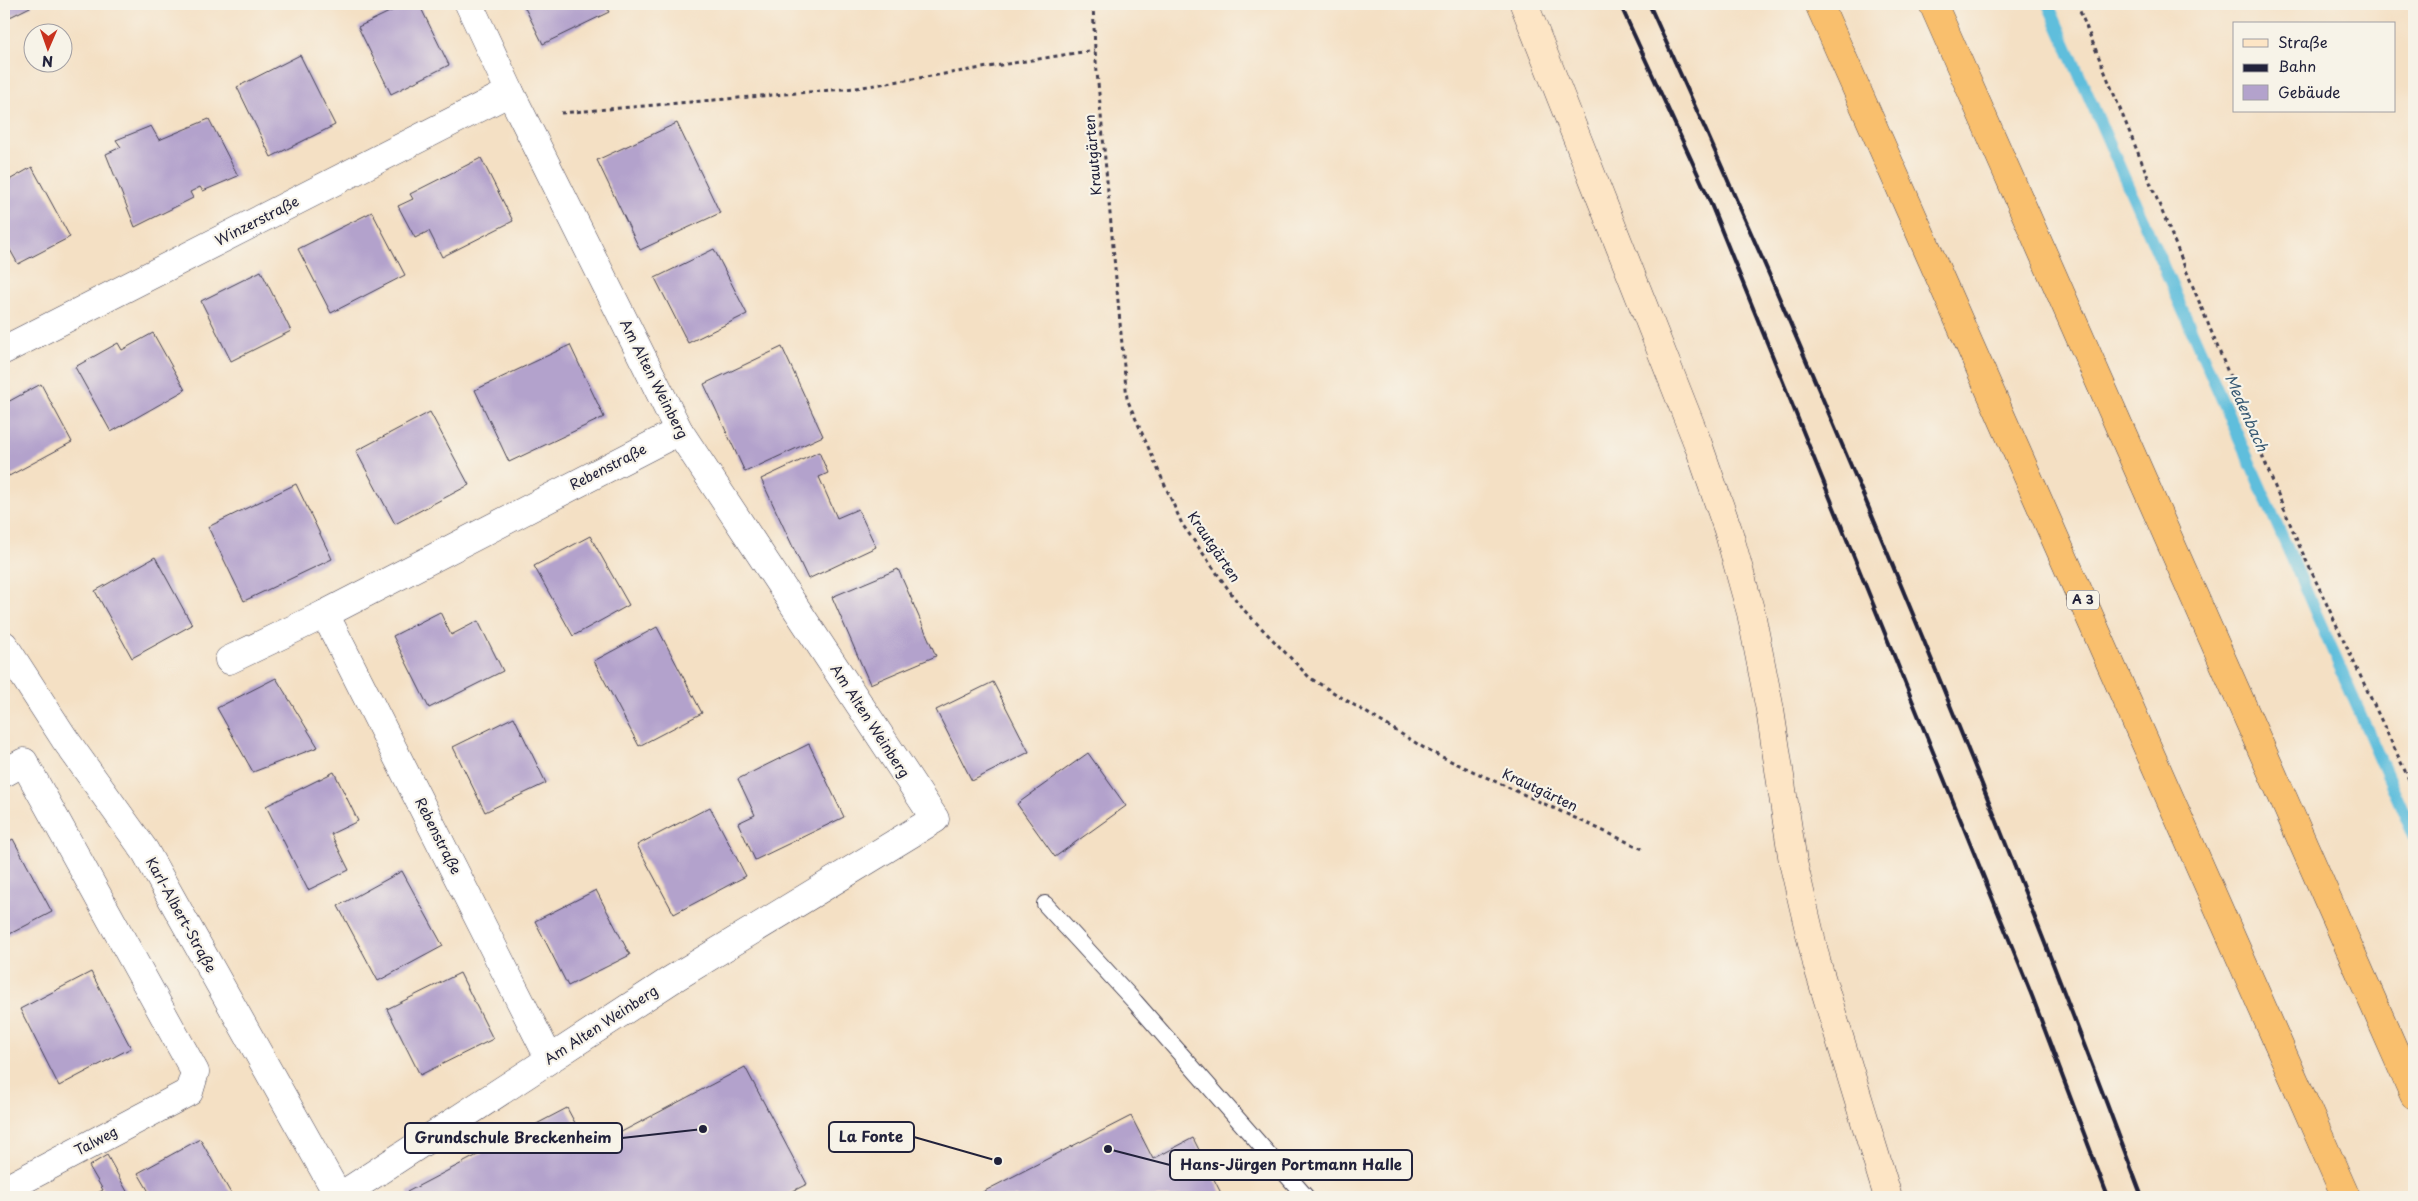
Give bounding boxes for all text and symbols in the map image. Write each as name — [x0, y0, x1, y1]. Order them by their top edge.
north arrow — [22, 22, 72, 72]
legend — [2233, 22, 2396, 112]
text: Straße — [2278, 30, 2328, 53]
text: N — [42, 51, 53, 72]
text: Bahn — [2278, 54, 2316, 77]
text: Gebäude — [2278, 80, 2340, 103]
street label: Krautgärten — [1078, 114, 1107, 196]
street label: Winzerstraße — [211, 190, 302, 251]
street label: Am Alten Weinberg — [615, 315, 694, 442]
water label: Medenbach — [2220, 370, 2275, 455]
street label: Rebenstraße — [566, 438, 650, 495]
street label: Krautgärten — [1183, 507, 1246, 586]
road number: A 3 — [2067, 590, 2099, 610]
street label: Am Alten Weinberg — [826, 660, 915, 782]
street label: Krautgärten — [1499, 763, 1582, 816]
street label: Rebenstraße — [410, 794, 467, 878]
street label: Karl-Albert-Straße — [141, 853, 222, 976]
street label: Am Alten Weinberg — [540, 980, 662, 1069]
street label: Talweg — [70, 1120, 121, 1161]
callout: La Fonte — [829, 1122, 914, 1152]
callout: Grundschule Breckenheim — [405, 1123, 622, 1153]
text: La Fonte — [839, 1124, 903, 1147]
text: Grundschule Breckenheim — [414, 1125, 612, 1148]
callout: Hans-Jürgen Portmann Halle — [1170, 1150, 1412, 1180]
text: Hans-Jürgen Portmann Halle — [1180, 1152, 1402, 1175]

